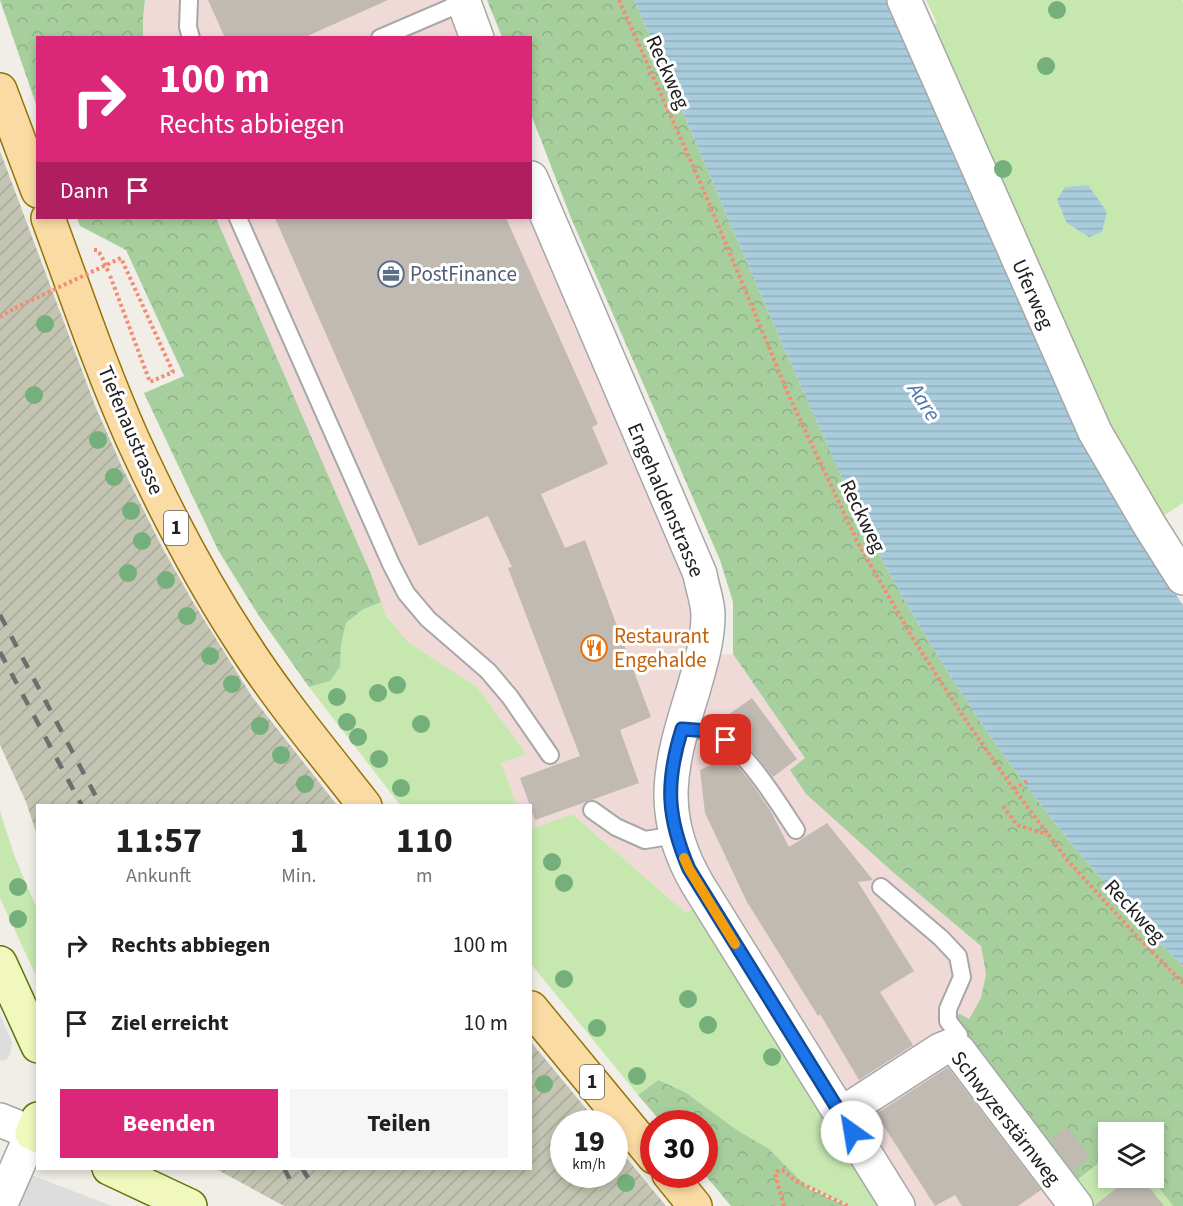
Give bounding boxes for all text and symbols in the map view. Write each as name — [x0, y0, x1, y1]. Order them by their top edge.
street label: Reckweg — [638, 30, 698, 114]
text: 100 m — [159, 49, 270, 109]
icon: right — [60, 60, 138, 138]
text: Rechts abbiegen — [159, 105, 345, 144]
icon: arrive — [121, 174, 154, 207]
text: Dann — [60, 175, 109, 207]
street label: Uferweg — [1004, 254, 1062, 334]
office icon: PostFinance — [376, 259, 406, 289]
place label: PostFinance — [410, 259, 517, 289]
street label: Tiefenaustrasse — [90, 361, 172, 499]
water label: Aare — [898, 374, 949, 428]
street label: Engehaldenstrasse — [620, 418, 712, 582]
street label: Reckweg — [832, 474, 894, 558]
road number: 1 — [164, 511, 188, 545]
place label: Restaurant Engehalde — [614, 621, 709, 675]
restaurant icon: Restaurant Engehalde — [579, 633, 609, 663]
pin — [700, 714, 751, 765]
icon: arrive — [709, 723, 742, 756]
text: 11:57 — [115, 815, 202, 866]
text: 1 — [289, 815, 308, 866]
text: 110 — [396, 815, 453, 866]
text: Ankunft — [126, 862, 191, 890]
text: Min. — [281, 862, 317, 890]
text: m — [416, 862, 433, 890]
street label: Reckweg — [1097, 872, 1173, 950]
icon: right — [60, 929, 93, 962]
text: Rechts abbiegen — [111, 929, 270, 961]
text: 100 m — [453, 929, 508, 961]
icon: arrive — [60, 1007, 93, 1040]
text: Ziel erreicht — [111, 1007, 229, 1039]
text: 10 m — [463, 1007, 508, 1039]
street label: Schwyzerstärnweg — [944, 1044, 1068, 1192]
road number: 1 — [580, 1065, 604, 1099]
button: Beenden — [60, 1089, 278, 1158]
button: Teilen — [290, 1089, 508, 1158]
position arrow — [820, 1100, 884, 1164]
speed limit sign: 30 — [640, 1110, 718, 1188]
text: 19 — [573, 1120, 605, 1163]
map controls — [1098, 1122, 1164, 1188]
button: layers — [1098, 1122, 1164, 1188]
text: km/h — [572, 1154, 606, 1175]

